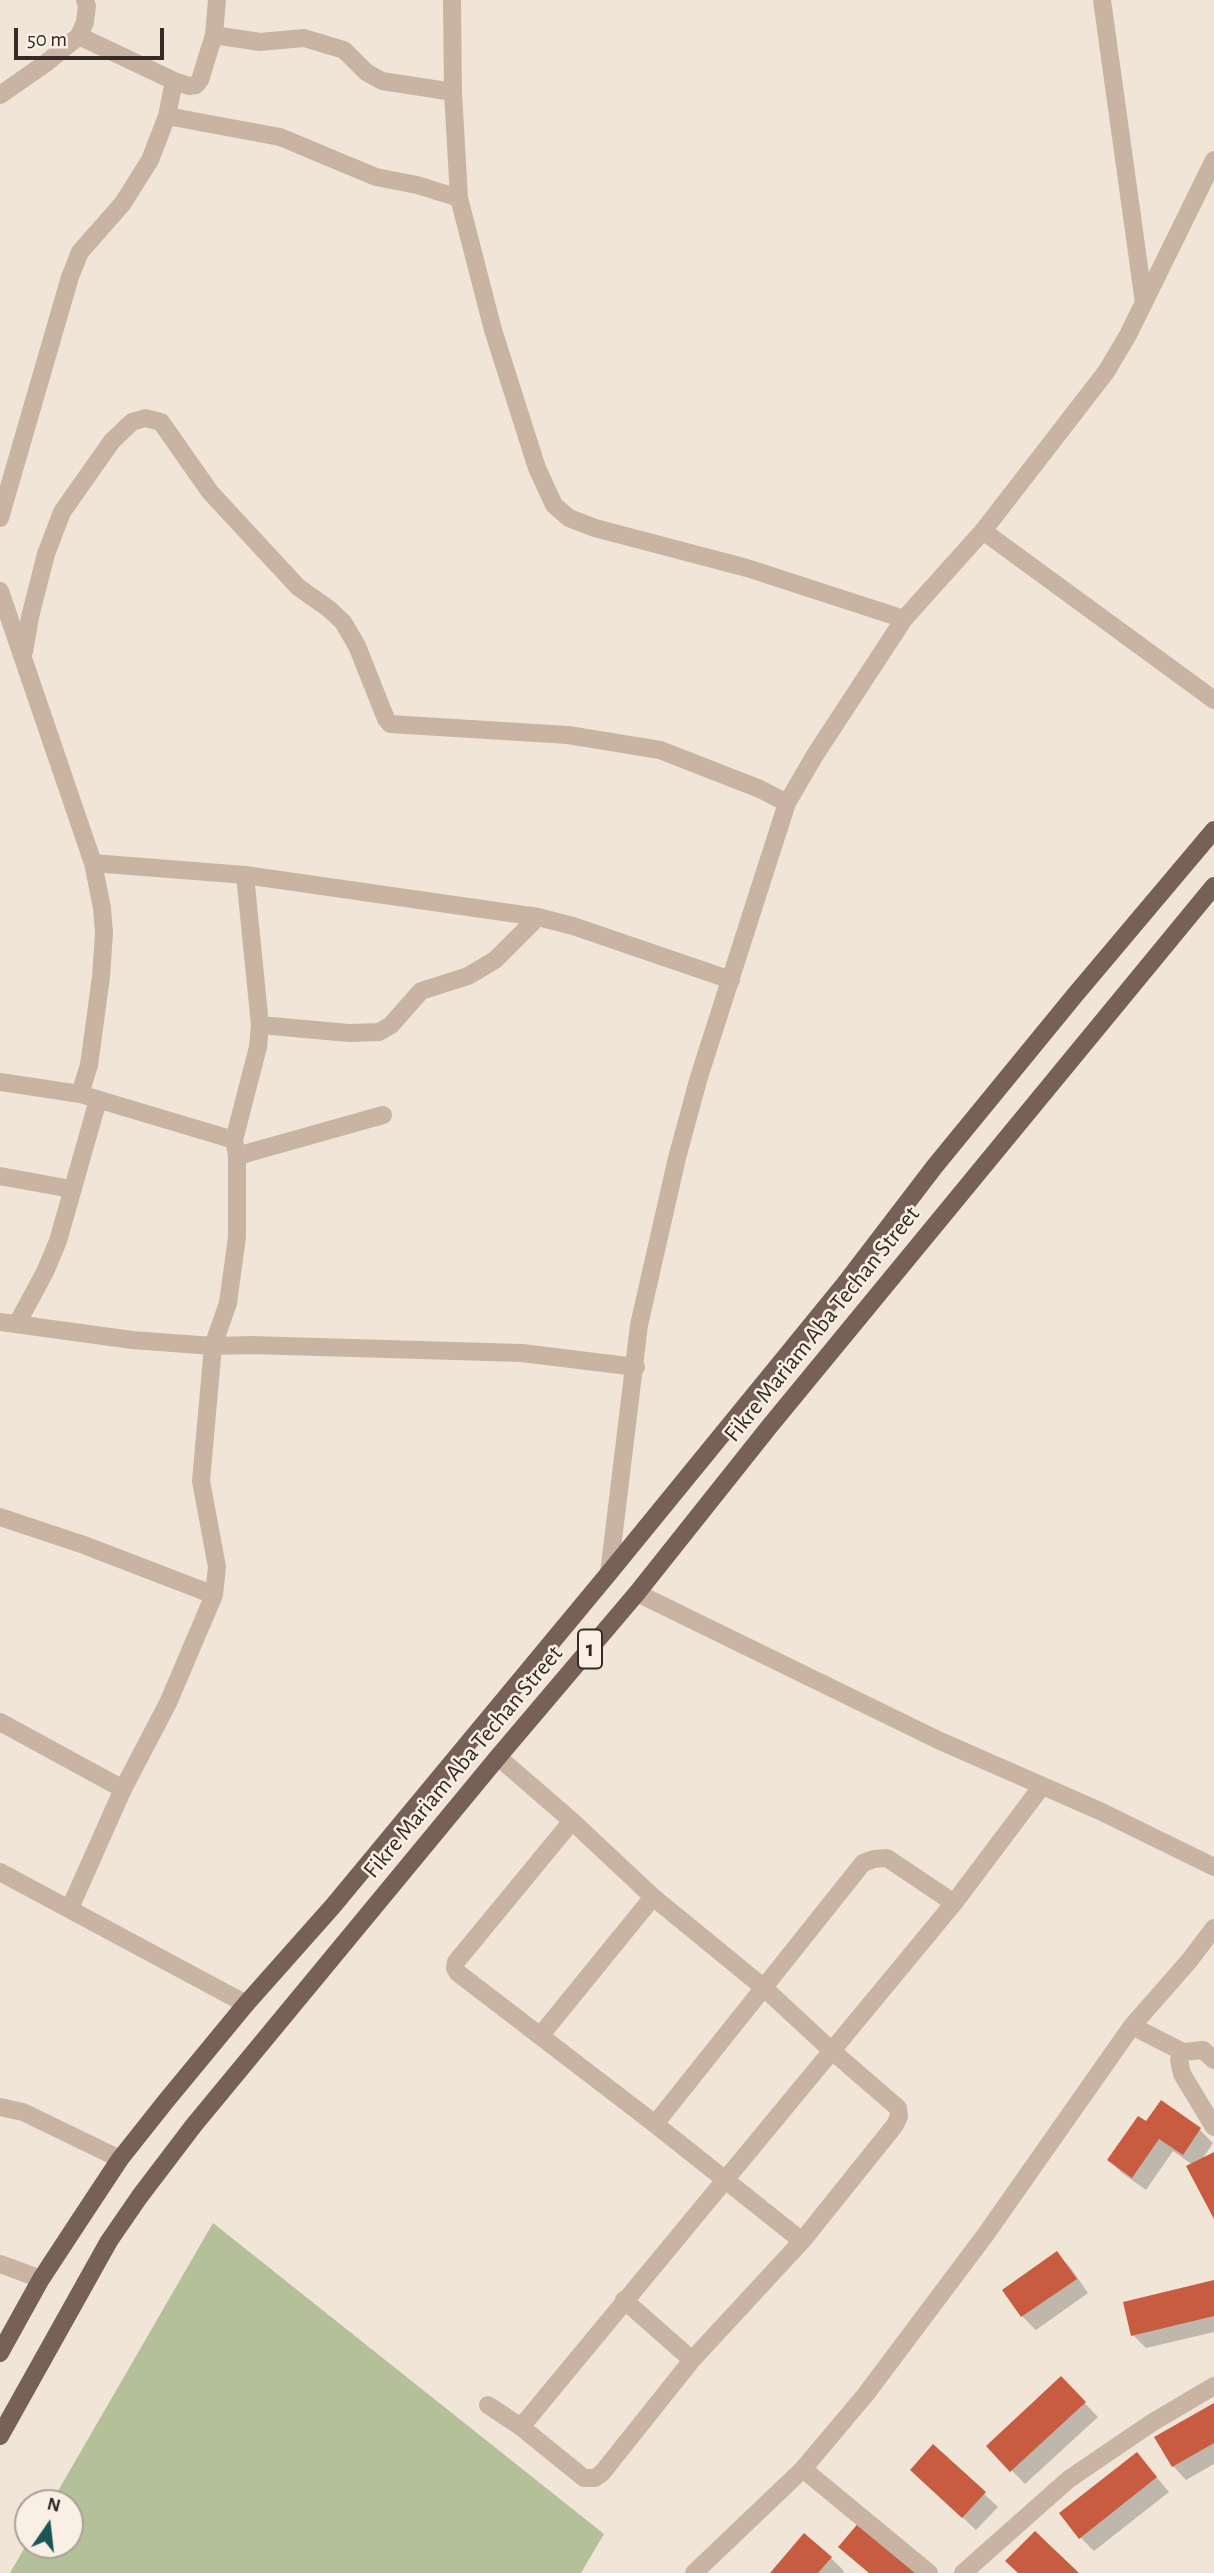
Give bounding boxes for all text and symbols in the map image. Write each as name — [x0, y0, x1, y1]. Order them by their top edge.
scale bar — [18, 14, 168, 58]
text: 50 m — [27, 29, 67, 50]
street label: Fikre Mariam Aba Techan Street — [718, 1200, 926, 1448]
road number: 1 — [578, 1630, 602, 1668]
street label: Fikre Mariam Aba Techan Street — [357, 1640, 569, 1884]
north arrow — [14, 2489, 84, 2559]
text: N — [45, 2494, 62, 2516]

